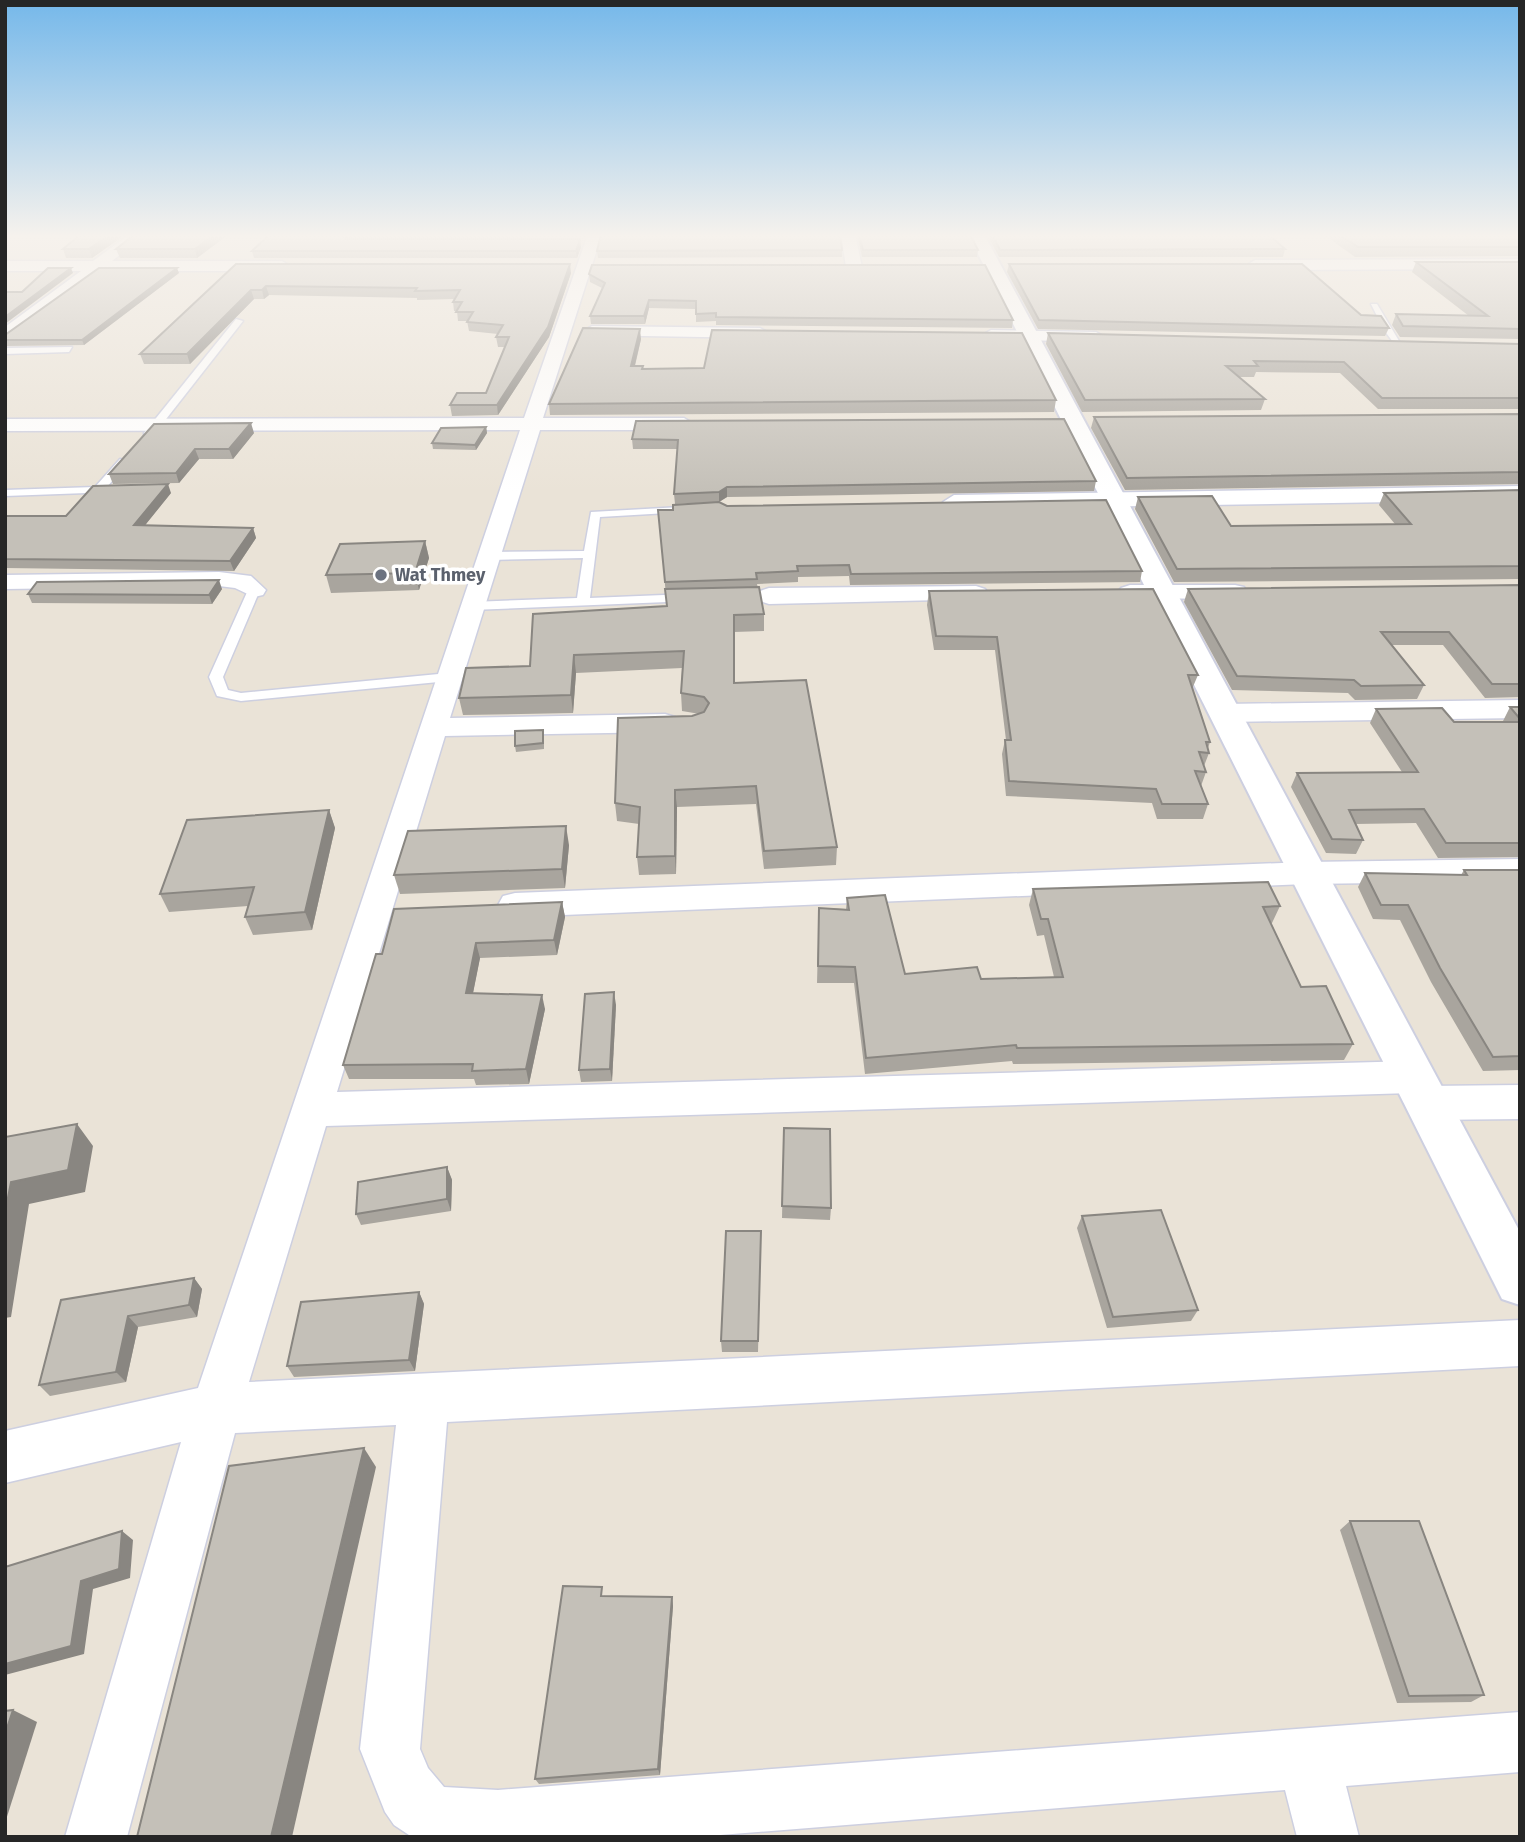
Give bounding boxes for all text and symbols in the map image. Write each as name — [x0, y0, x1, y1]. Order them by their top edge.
place label: Wat Thmey — [395, 564, 486, 586]
marker: Wat Thmey — [373, 567, 389, 583]

